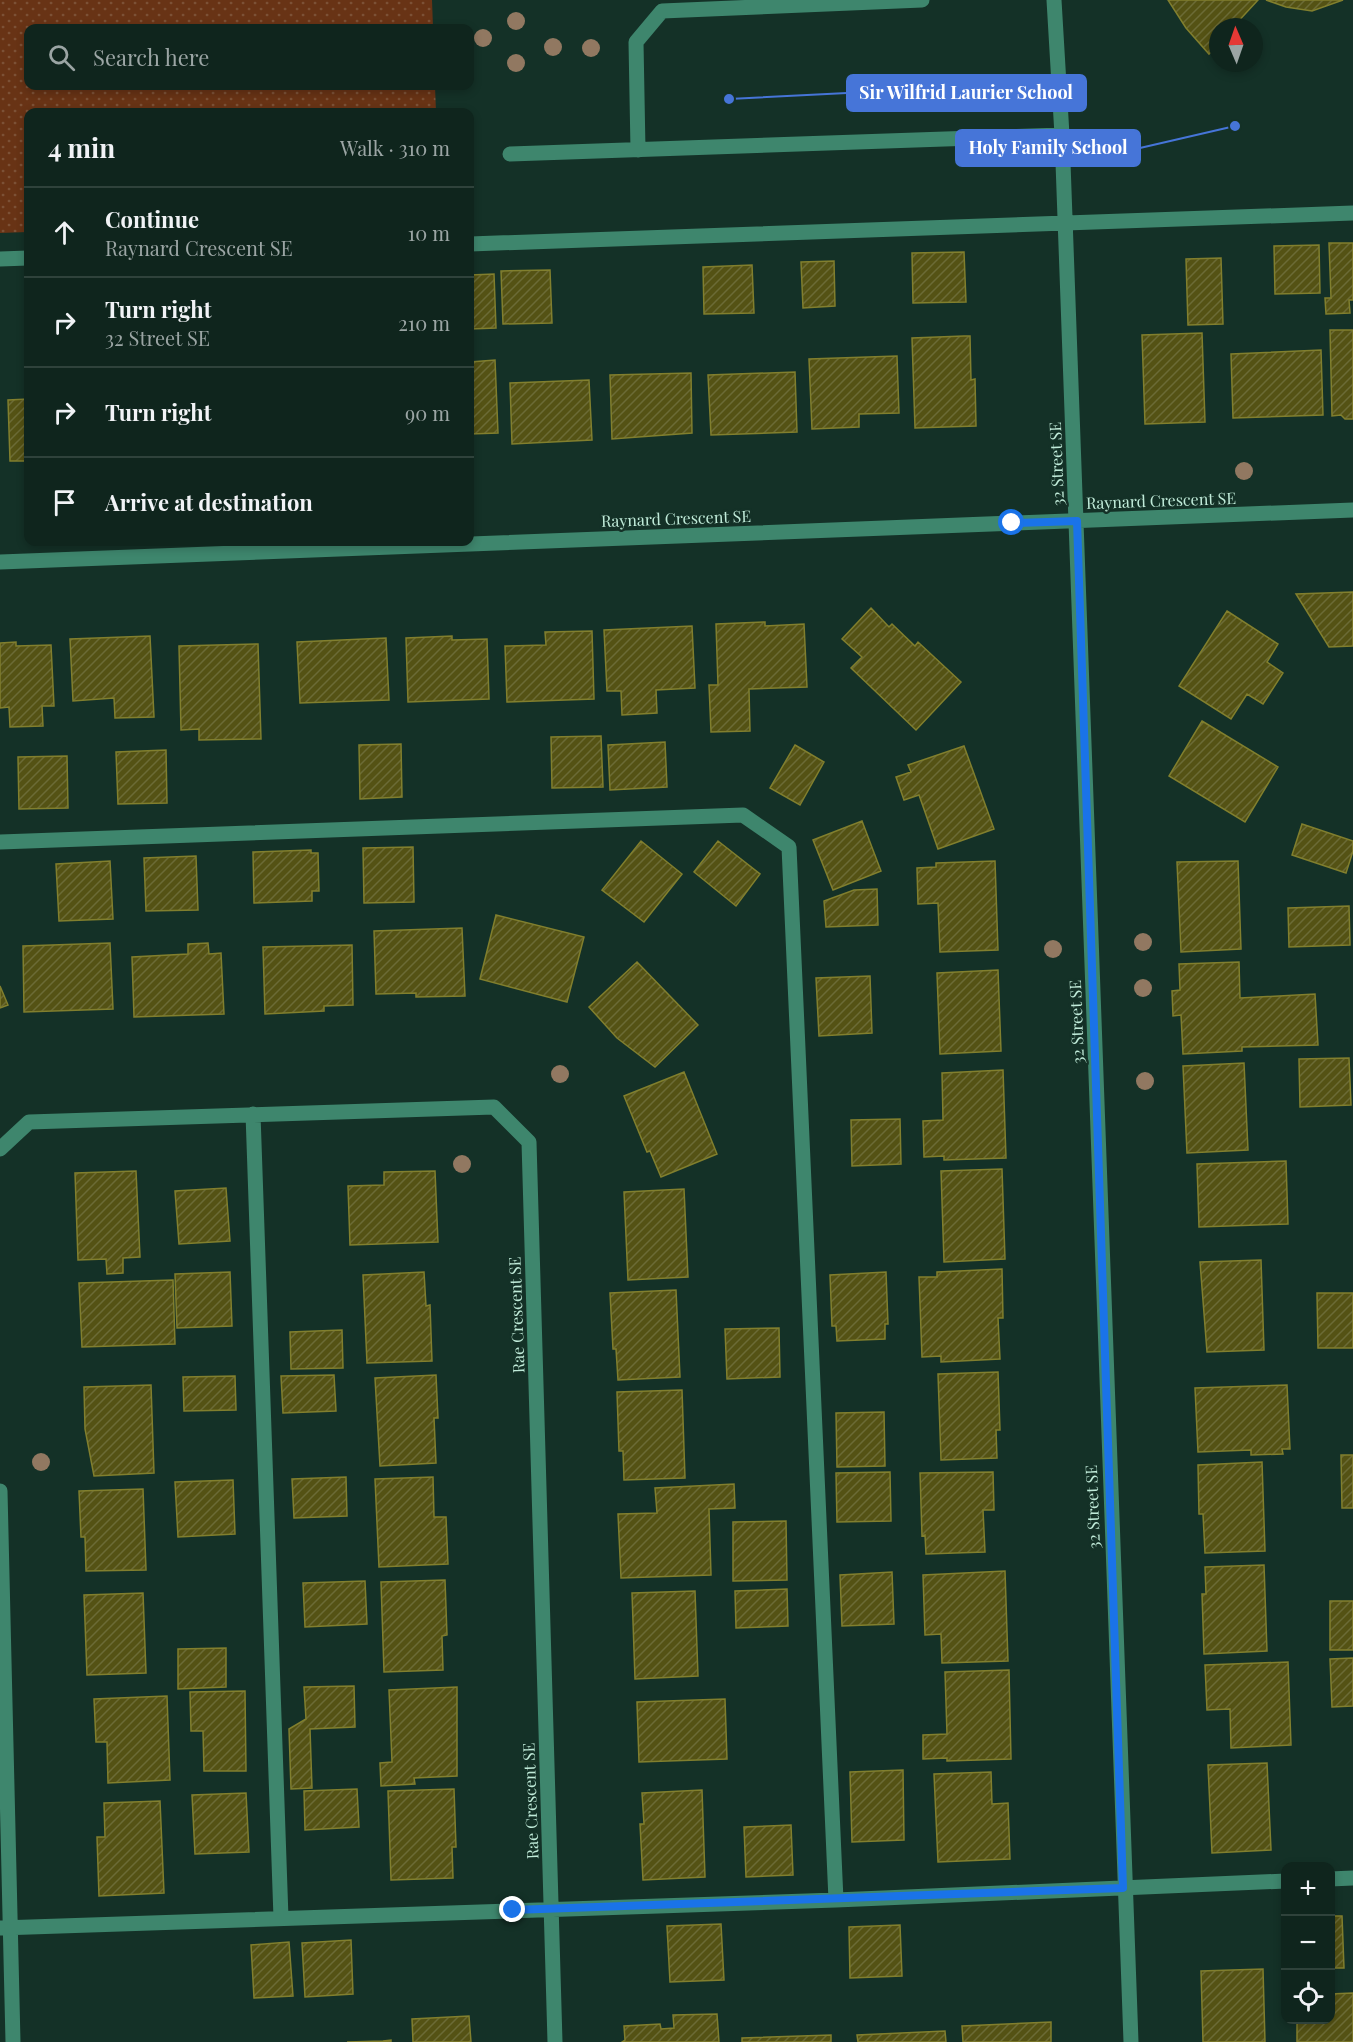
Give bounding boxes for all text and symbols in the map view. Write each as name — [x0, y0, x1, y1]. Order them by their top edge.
north arrow — [1209, 18, 1263, 72]
search box — [24, 24, 474, 90]
icon: search — [45, 41, 78, 74]
text: Search here — [93, 42, 209, 72]
callout: Sir Wilfrid Laurier School — [847, 75, 1086, 111]
text: Sir Wilfrid Laurier School — [859, 80, 1073, 104]
text: 4 min — [48, 130, 115, 165]
callout: Holy Family School — [956, 130, 1140, 166]
text: Walk · 310 m — [340, 134, 450, 161]
text: Holy Family School — [968, 135, 1128, 159]
text: Continue — [105, 204, 199, 234]
icon: ahead — [48, 216, 81, 249]
text: 10 m — [408, 219, 450, 246]
text: Raynard Crescent SE — [105, 234, 293, 261]
text: Turn right — [105, 294, 211, 324]
icon: right — [48, 306, 81, 339]
text: 210 m — [398, 309, 450, 336]
text: 32 Street SE — [105, 324, 210, 351]
icon: right — [48, 396, 81, 429]
text: Turn right — [105, 397, 211, 427]
text: 90 m — [405, 399, 450, 426]
street label: 32 Street SE — [1044, 422, 1068, 506]
icon: arrive — [48, 486, 81, 519]
text: Arrive at destination — [105, 487, 313, 517]
street label: Raynard Crescent SE — [1086, 487, 1236, 513]
street label: Raynard Crescent SE — [601, 505, 751, 531]
route start — [998, 509, 1024, 535]
street label: 32 Street SE — [1064, 980, 1088, 1064]
street label: Rae Crescent SE — [503, 1256, 529, 1374]
street label: 32 Street SE — [1080, 1465, 1104, 1549]
street label: Rae Crescent SE — [517, 1742, 543, 1860]
map controls — [1281, 1862, 1335, 2024]
button: + — [1281, 1862, 1335, 1916]
route end — [499, 1896, 525, 1922]
button: − — [1281, 1916, 1335, 1970]
button: locate — [1281, 1970, 1335, 2024]

